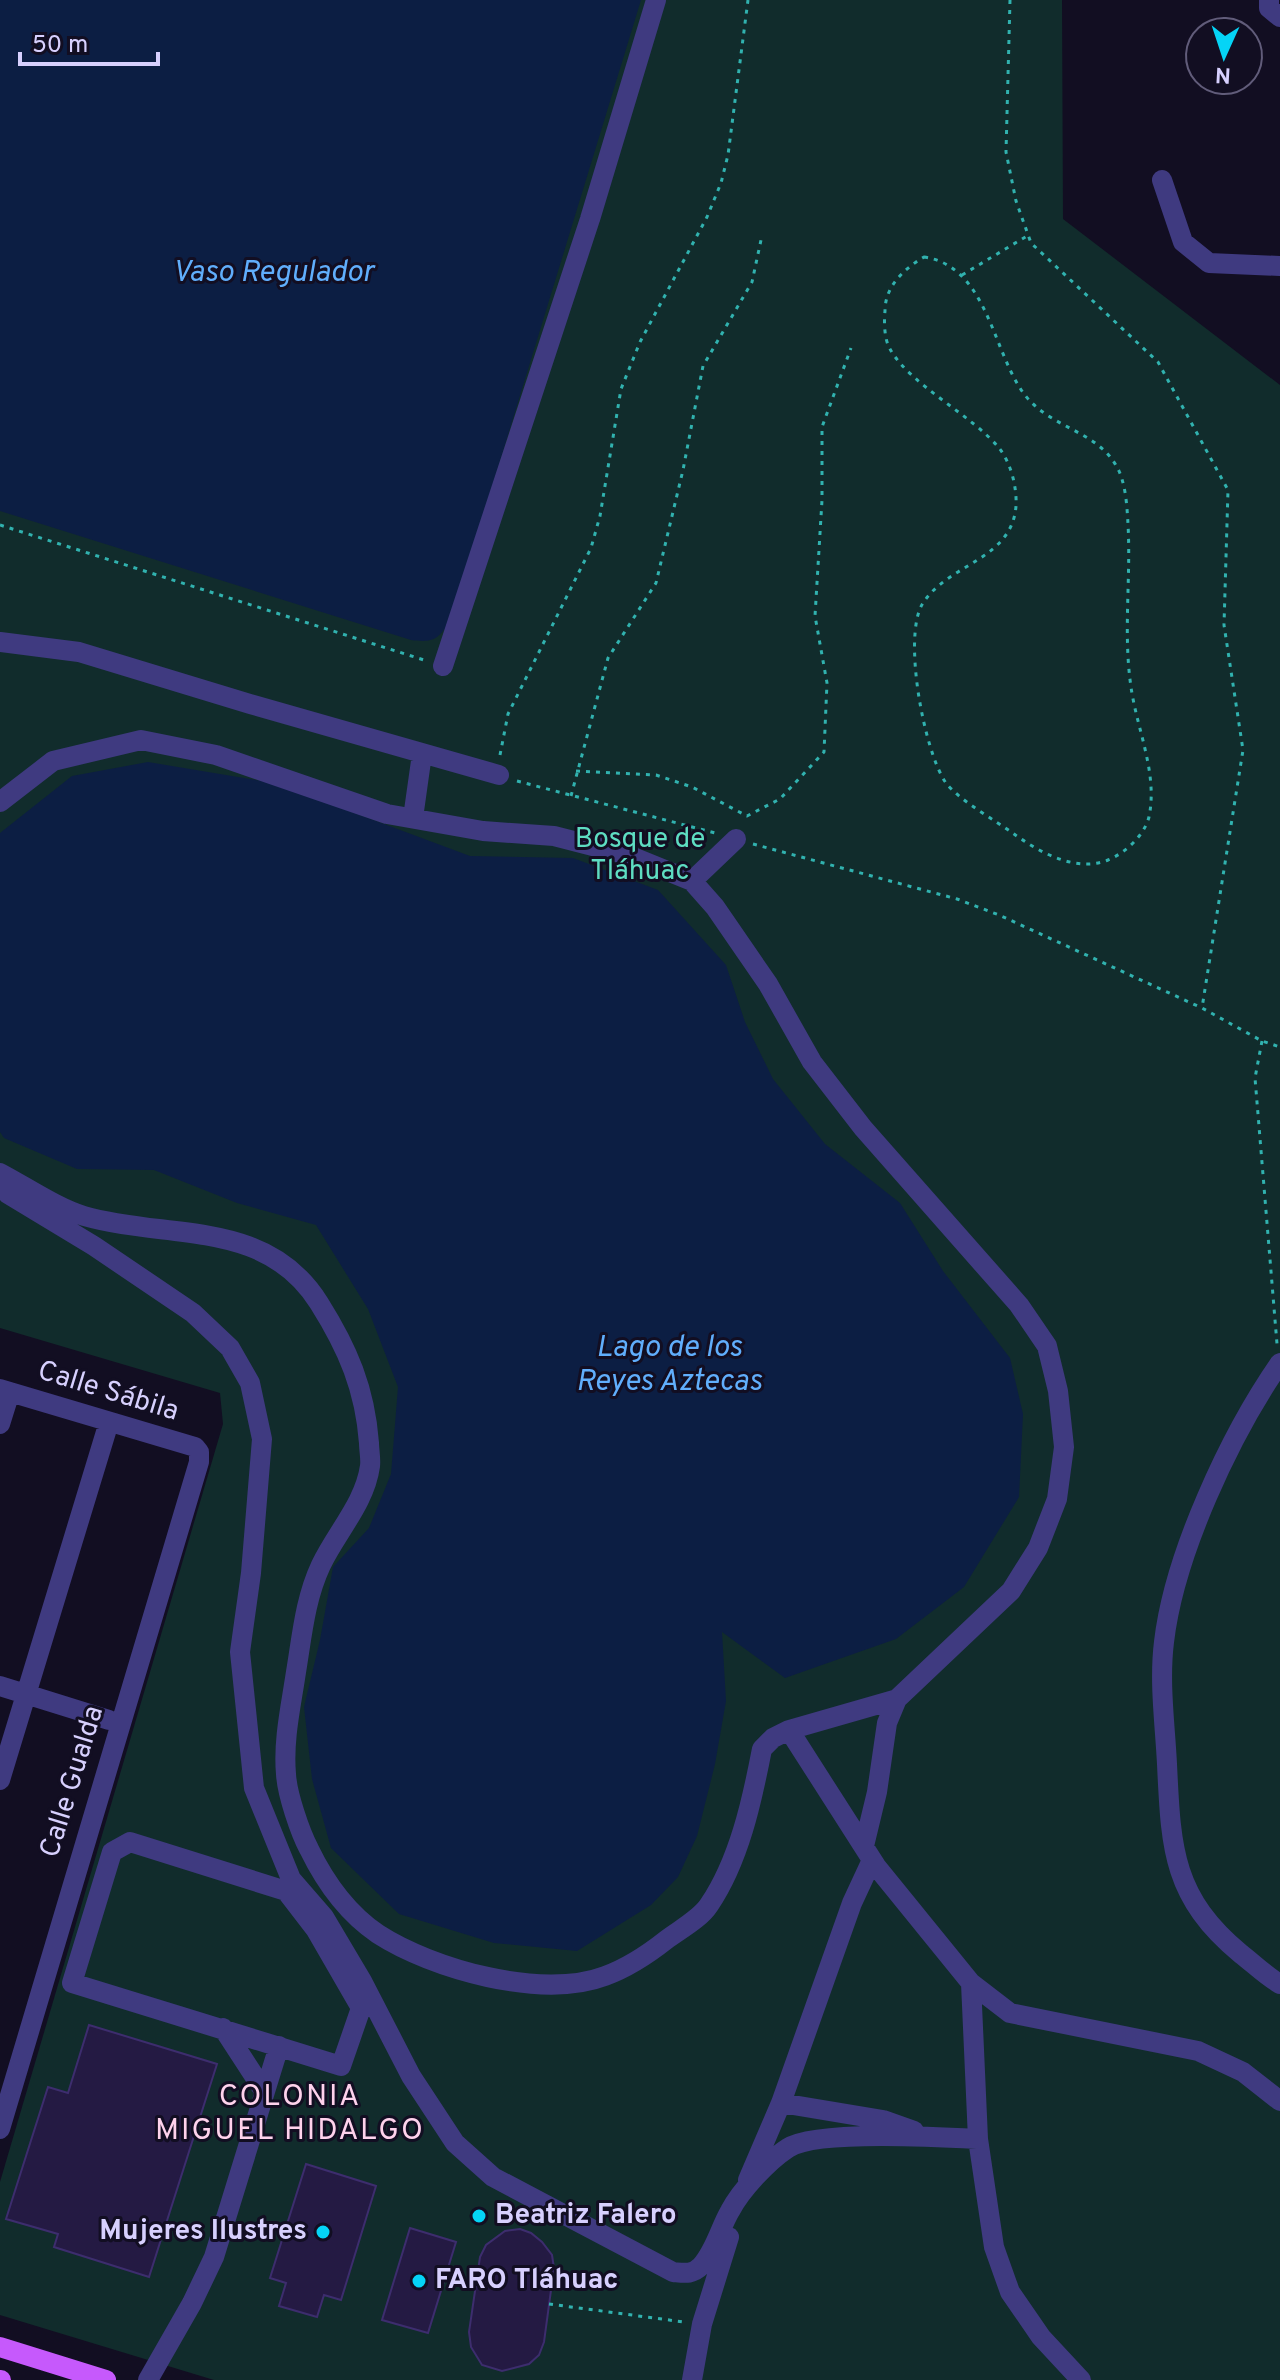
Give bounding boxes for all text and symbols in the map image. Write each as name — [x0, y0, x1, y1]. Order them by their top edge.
scale bar — [20, 16, 158, 66]
north arrow — [1184, 16, 1264, 96]
text: 50 m — [32, 31, 88, 61]
text: N — [1214, 60, 1232, 87]
water label: Vaso Regulador — [172, 255, 376, 292]
park label: Bosque de Tláhuac — [575, 822, 705, 890]
water label: Lago de los Reyes Aztecas — [576, 1330, 762, 1401]
street label: Calle Sábila — [33, 1354, 183, 1430]
street label: Calle Gualda — [33, 1702, 113, 1862]
district label: COLONIA MIGUEL HIDALGO — [155, 2079, 425, 2150]
place label: Beatriz Falero — [495, 2198, 677, 2234]
marker: Beatriz Falero — [470, 2207, 488, 2225]
place label: Mujeres Ilustres — [99, 2214, 307, 2250]
marker: Mujeres Ilustres — [314, 2223, 332, 2241]
place label: FARO Tláhuac — [435, 2263, 619, 2299]
marker: FARO Tláhuac — [410, 2272, 428, 2290]

